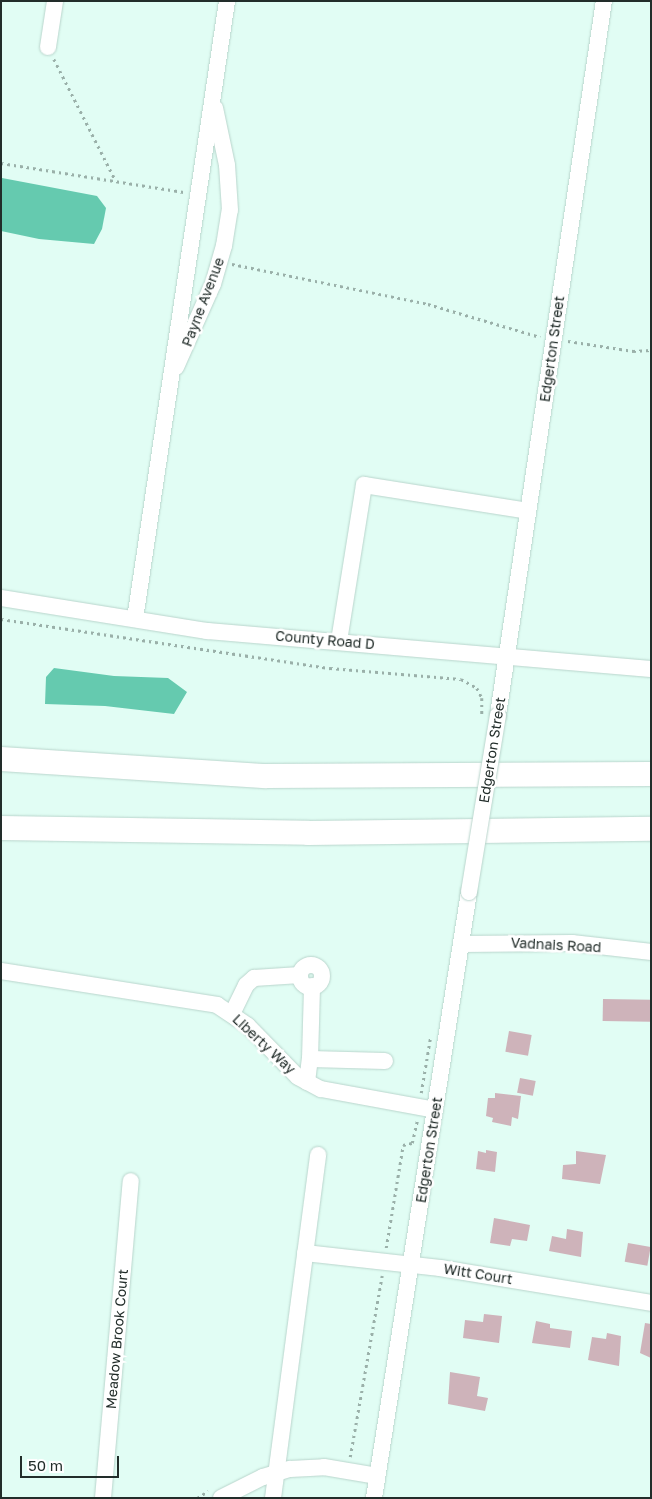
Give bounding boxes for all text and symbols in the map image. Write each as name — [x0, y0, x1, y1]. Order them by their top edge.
street label: Payne Avenue — [178, 255, 228, 349]
street label: Edgerton Street — [536, 295, 568, 403]
street label: County Road D — [275, 627, 375, 653]
street label: Edgerton Street — [475, 696, 509, 804]
street label: Vadnais Road — [510, 934, 602, 956]
street label: Liberty Way — [229, 1011, 299, 1077]
street label: Edgerton Street — [412, 1096, 446, 1204]
street label: Witt Court — [442, 1260, 514, 1288]
street label: Meadow Brook Court — [103, 1268, 131, 1410]
scale bar — [22, 1446, 121, 1478]
text: 50 m — [28, 1456, 63, 1474]

